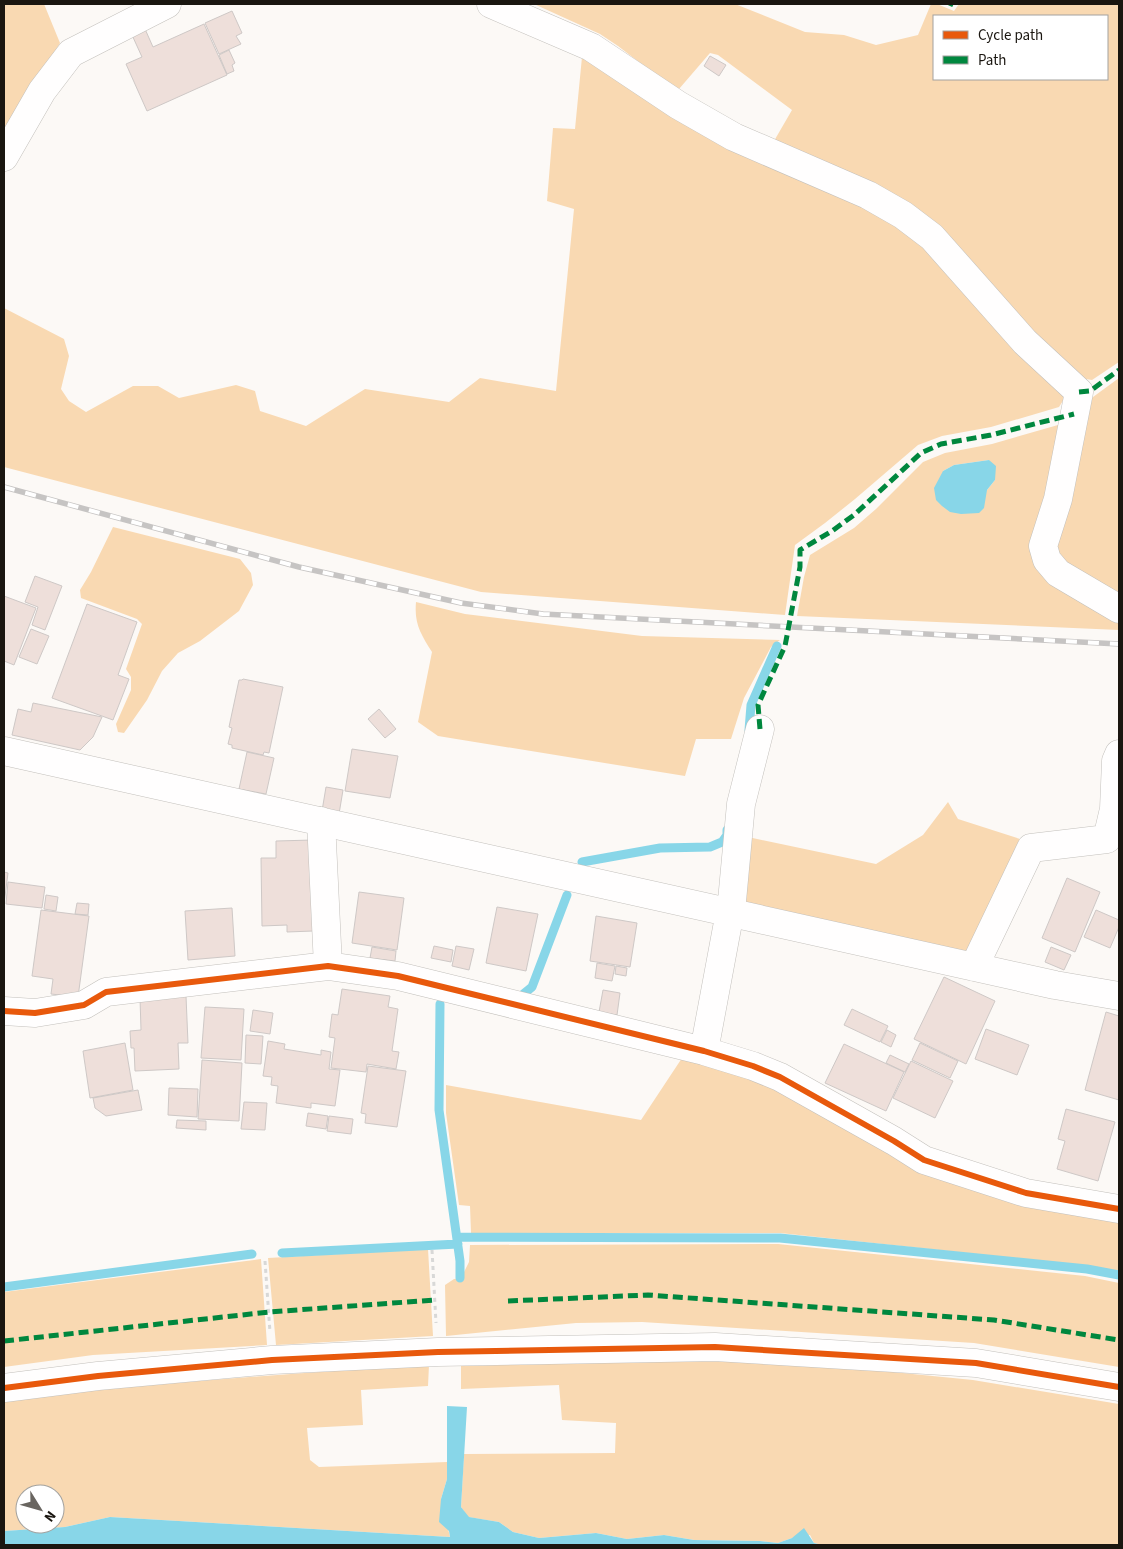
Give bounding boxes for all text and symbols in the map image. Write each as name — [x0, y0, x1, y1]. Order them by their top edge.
legend — [933, 15, 1108, 80]
text: Cycle path — [978, 25, 1043, 46]
text: Path — [978, 50, 1006, 71]
north arrow — [15, 1484, 65, 1534]
text: N — [39, 1506, 60, 1526]

